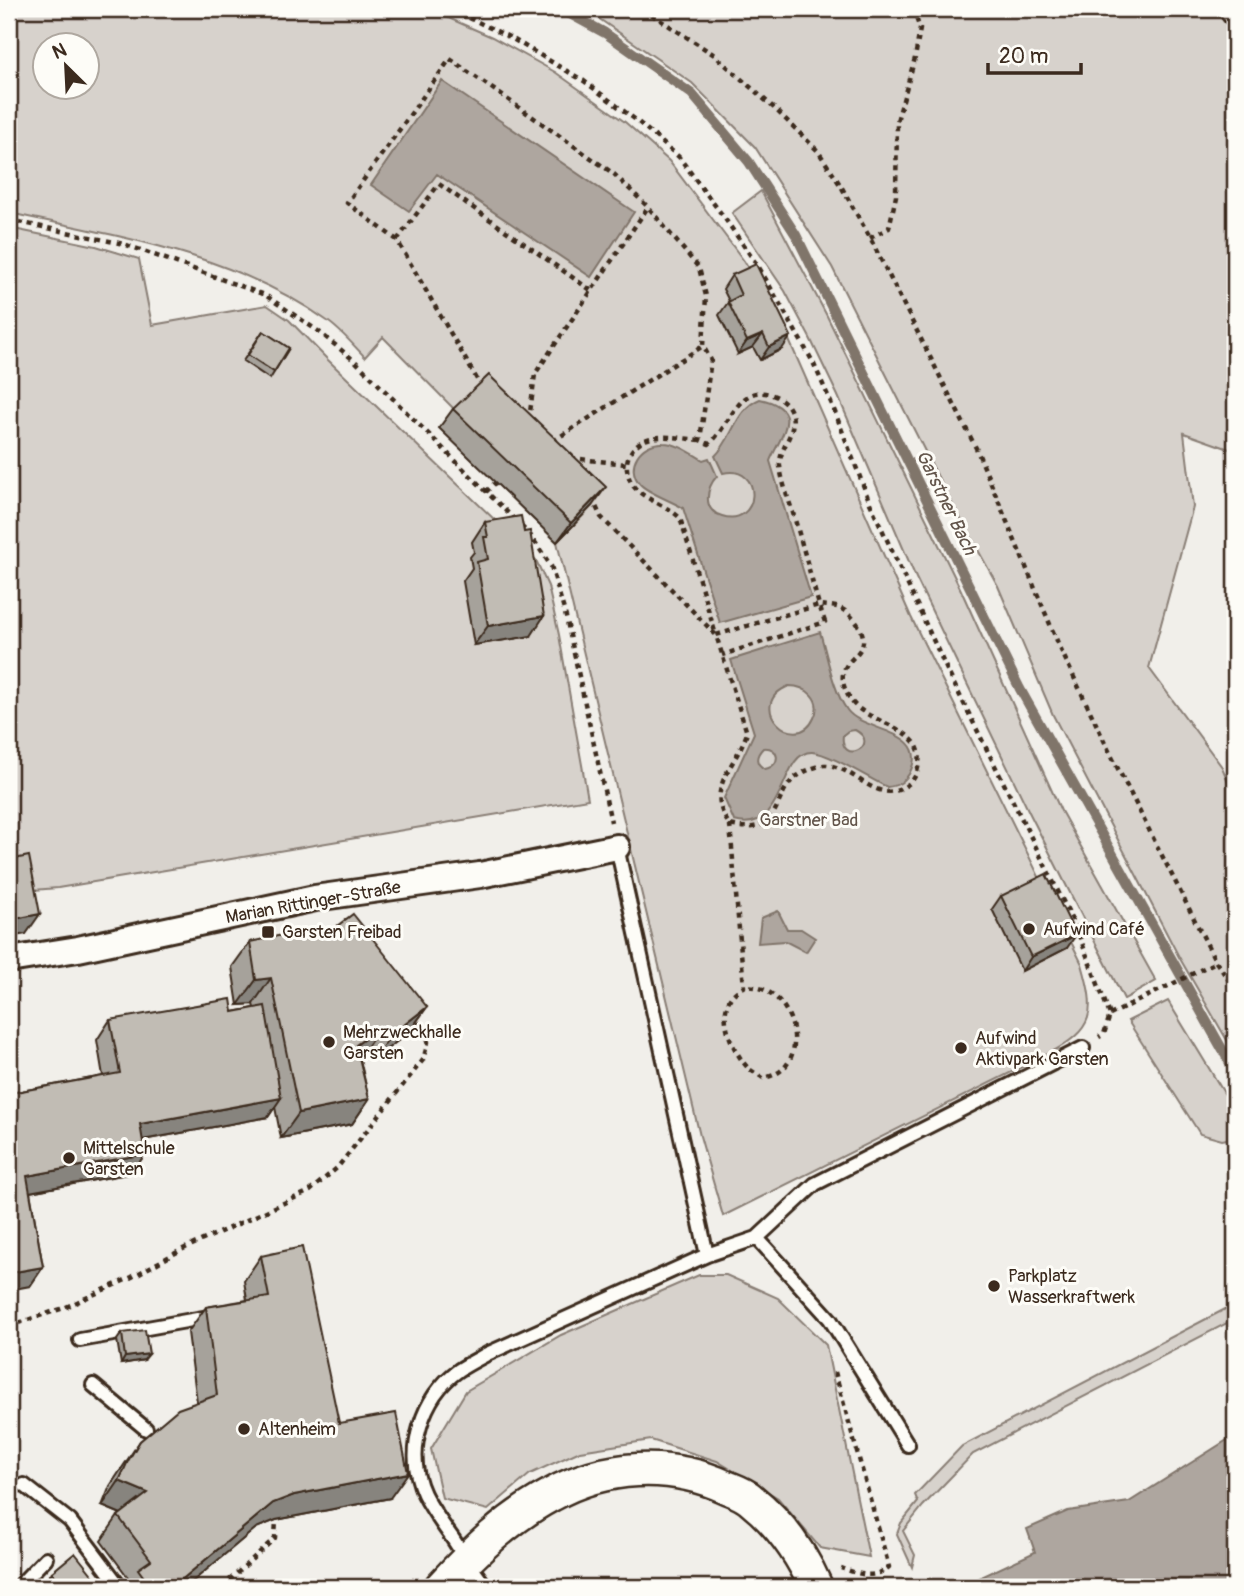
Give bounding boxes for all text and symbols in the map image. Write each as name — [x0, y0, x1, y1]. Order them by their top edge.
north arrow — [32, 32, 102, 102]
scale bar — [988, 32, 1081, 76]
text: N — [49, 38, 70, 65]
text: 20 m — [999, 43, 1048, 70]
water label: Garstner Bach — [910, 446, 982, 560]
park label: Garstner Bad — [760, 809, 858, 832]
street label: Marian Rittinger-Straße — [224, 876, 403, 929]
place label: Aufwind Café — [1043, 918, 1145, 941]
place label: Garsten Freibad — [282, 921, 402, 944]
marker: Aufwind Café — [1021, 921, 1037, 937]
marker: Garsten Freibad — [260, 924, 276, 940]
place label: Mehrzweckhalle Garsten — [343, 1021, 461, 1065]
place label: Aufwind Aktivpark Garsten — [975, 1027, 1109, 1071]
marker: Mehrzweckhalle Garsten — [321, 1034, 337, 1050]
marker: Aufwind Aktivpark Garsten — [953, 1040, 969, 1056]
place label: Mittelschule Garsten — [83, 1137, 175, 1181]
marker: Mittelschule Garsten — [61, 1150, 77, 1166]
place label: Parkplatz Wasserkraftwerk — [1008, 1265, 1135, 1309]
marker: Parkplatz Wasserkraftwerk — [986, 1278, 1002, 1294]
place label: Altenheim — [258, 1418, 336, 1441]
marker: Altenheim — [236, 1421, 252, 1437]

